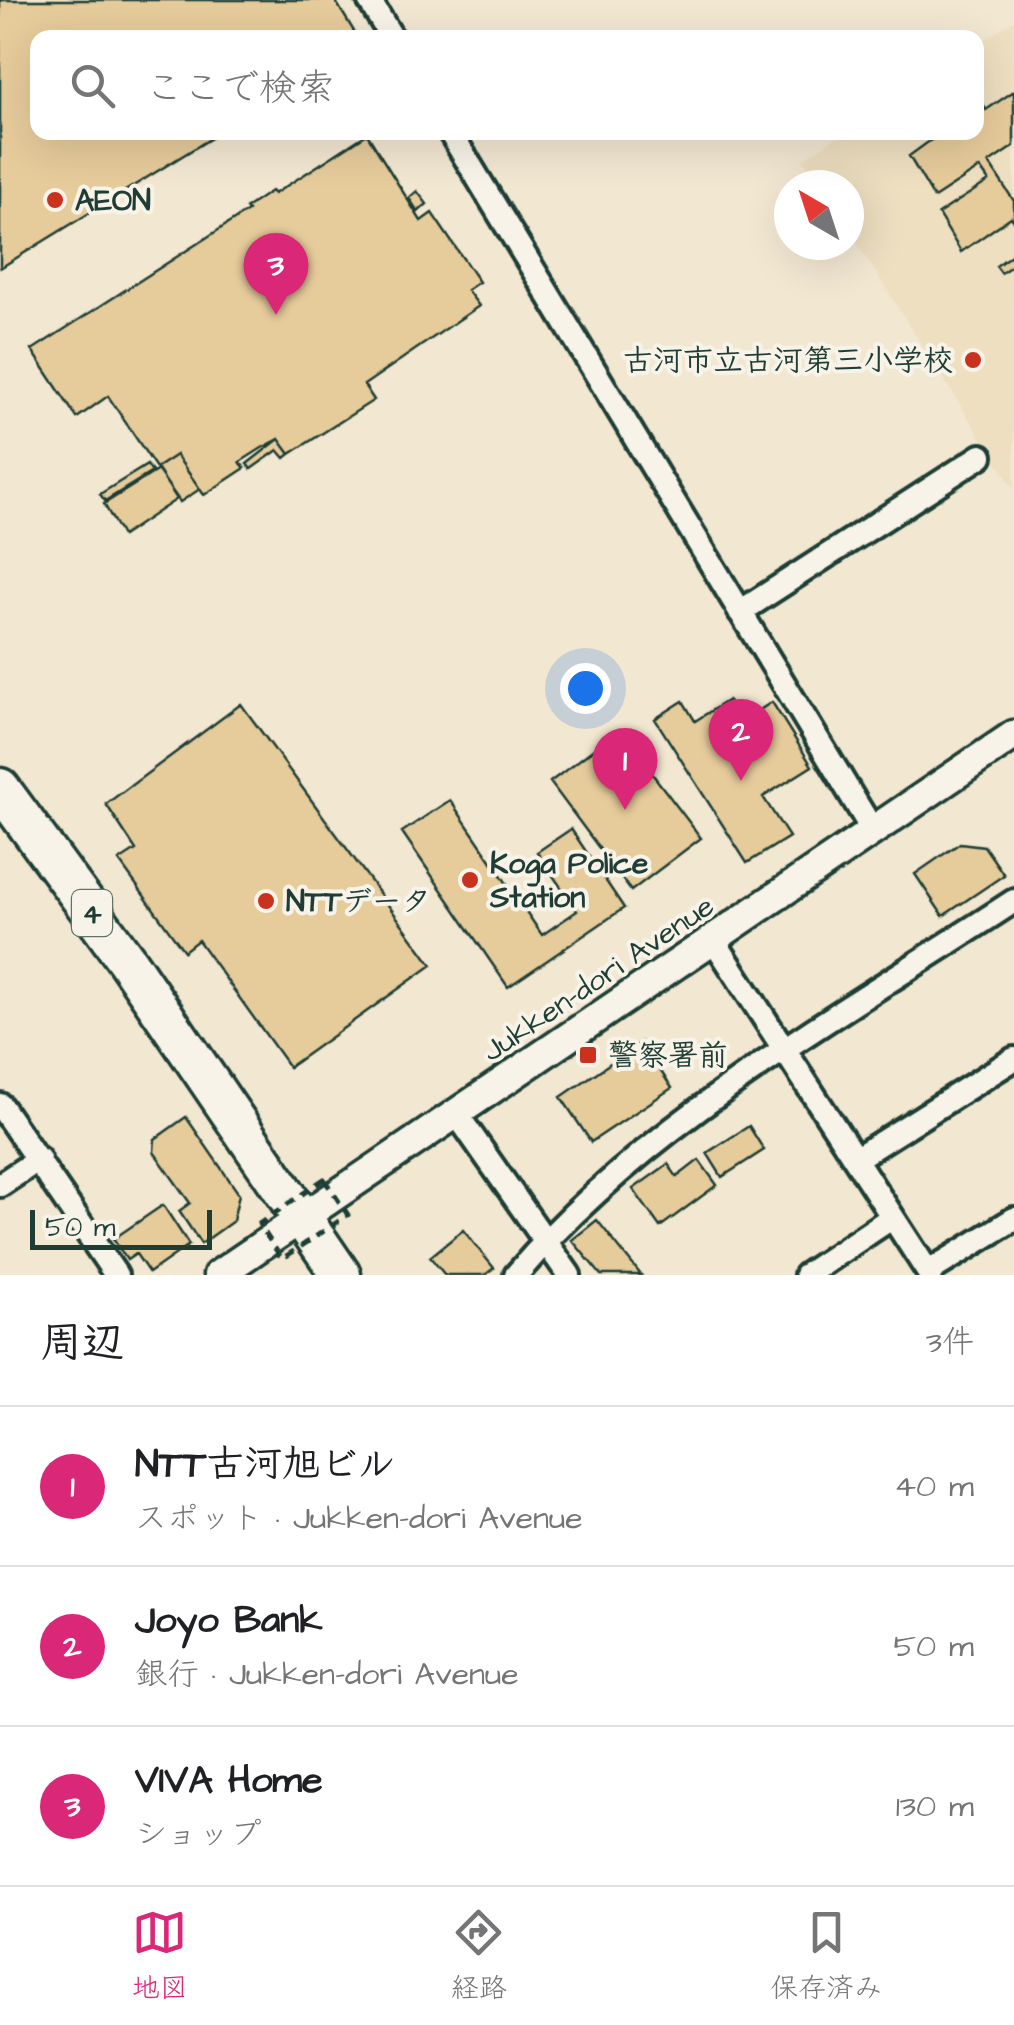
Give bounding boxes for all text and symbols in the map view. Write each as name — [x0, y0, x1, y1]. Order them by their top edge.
search box — [30, 30, 984, 140]
icon: search — [65, 58, 120, 113]
text: ここで検索 — [145, 63, 335, 115]
north arrow — [774, 170, 864, 260]
place label: AEON — [75, 180, 151, 222]
marker: AEON — [44, 189, 66, 211]
pin: 3 — [244, 232, 308, 315]
place label: 古河市立古河第三小学校 — [623, 340, 953, 382]
marker: 古河市立古河第三小学校 — [962, 349, 984, 371]
your location — [560, 663, 611, 714]
pin: 2 — [708, 698, 774, 781]
pin: 1 — [592, 728, 658, 810]
place label: Koga Police Station — [489, 843, 648, 919]
marker: Koga Police Station — [459, 869, 481, 891]
place label: NTTデータ — [286, 881, 432, 923]
street label: Jukken-dori Avenue — [474, 886, 723, 1072]
road number: 4 — [72, 890, 112, 936]
marker: NTTデータ — [255, 890, 277, 912]
place label: 警察署前 — [608, 1035, 728, 1077]
marker: 警察署前 — [577, 1044, 599, 1066]
scale bar — [30, 1205, 212, 1250]
text: 50 m — [45, 1208, 116, 1247]
text: 周辺 — [40, 1315, 124, 1373]
text: 3件 — [926, 1320, 974, 1365]
text: NTT古河旭ビル — [135, 1439, 395, 1491]
text: 1 — [70, 1464, 75, 1509]
text: 40 m — [894, 1464, 974, 1509]
text: スポット · Jukken-dori Avenue — [135, 1496, 583, 1541]
text: Joyo Bank — [135, 1595, 323, 1647]
text: 2 — [63, 1624, 82, 1669]
text: 50 m — [893, 1624, 974, 1669]
text: 銀行 · Jukken-dori Avenue — [135, 1652, 519, 1697]
text: VIVA Home — [135, 1755, 322, 1807]
text: 3 — [64, 1784, 81, 1829]
text: 130 m — [896, 1784, 974, 1829]
text: ショップ — [135, 1812, 262, 1857]
tab: 地図 — [132, 1905, 188, 2008]
tab: 経路 — [451, 1905, 507, 2008]
tab: 保存済み — [770, 1905, 882, 2008]

